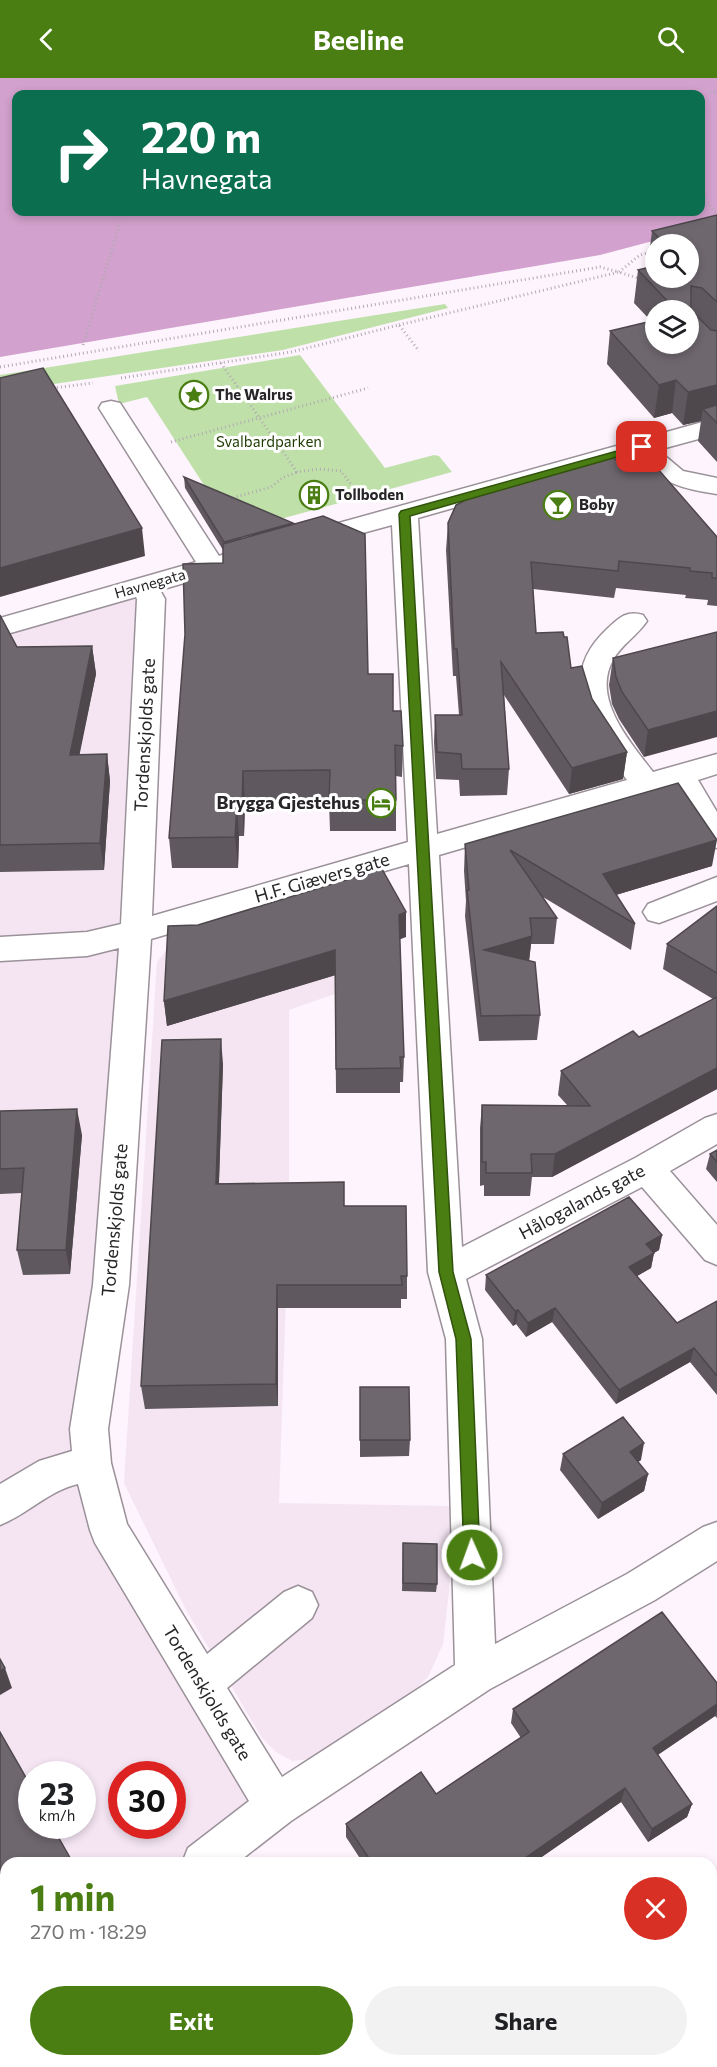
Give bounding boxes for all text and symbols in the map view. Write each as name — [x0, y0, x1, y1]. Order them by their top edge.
icon: back — [30, 23, 63, 56]
text: Beeline — [313, 23, 404, 56]
icon: search — [654, 23, 687, 56]
text: 220 m — [141, 110, 261, 162]
icon: right — [42, 114, 120, 192]
text: Havnegata — [141, 162, 272, 195]
map controls — [645, 234, 699, 354]
button: search — [645, 234, 699, 288]
button: layers — [645, 300, 699, 354]
place icon: The Walrus — [178, 379, 210, 411]
place label: The Walrus — [215, 385, 293, 403]
pin — [616, 421, 667, 472]
icon: arrive — [625, 430, 658, 463]
park label: Svalbardparken — [216, 432, 322, 450]
building icon: Tollboden — [298, 479, 330, 511]
place label: Tollboden — [335, 485, 404, 503]
bar icon: Boby — [542, 489, 574, 521]
place label: Boby — [579, 495, 616, 513]
street label: Havnegata — [112, 564, 187, 602]
street label: Tordenskjolds gate — [129, 658, 159, 812]
hotel icon: Brygga Gjestehus — [365, 787, 397, 819]
place label: Brygga Gjestehus — [216, 791, 360, 813]
street label: H.F. Giævers gate — [252, 847, 392, 907]
street label: Tordenskjolds gate — [96, 1142, 132, 1297]
street label: Hålogalands gate — [515, 1159, 648, 1244]
position arrow — [440, 1523, 504, 1587]
street label: Tordenskjolds gate — [159, 1621, 257, 1764]
speed limit sign: 30 — [108, 1761, 186, 1839]
text: 23 — [40, 1774, 74, 1811]
text: km/h — [39, 1806, 75, 1824]
text: 1 min — [30, 1874, 115, 1918]
button: close — [624, 1877, 687, 1940]
text: 270 m · 18:29 — [30, 1919, 147, 1943]
button: Exit — [30, 1986, 353, 2055]
button: Share — [365, 1986, 687, 2055]

